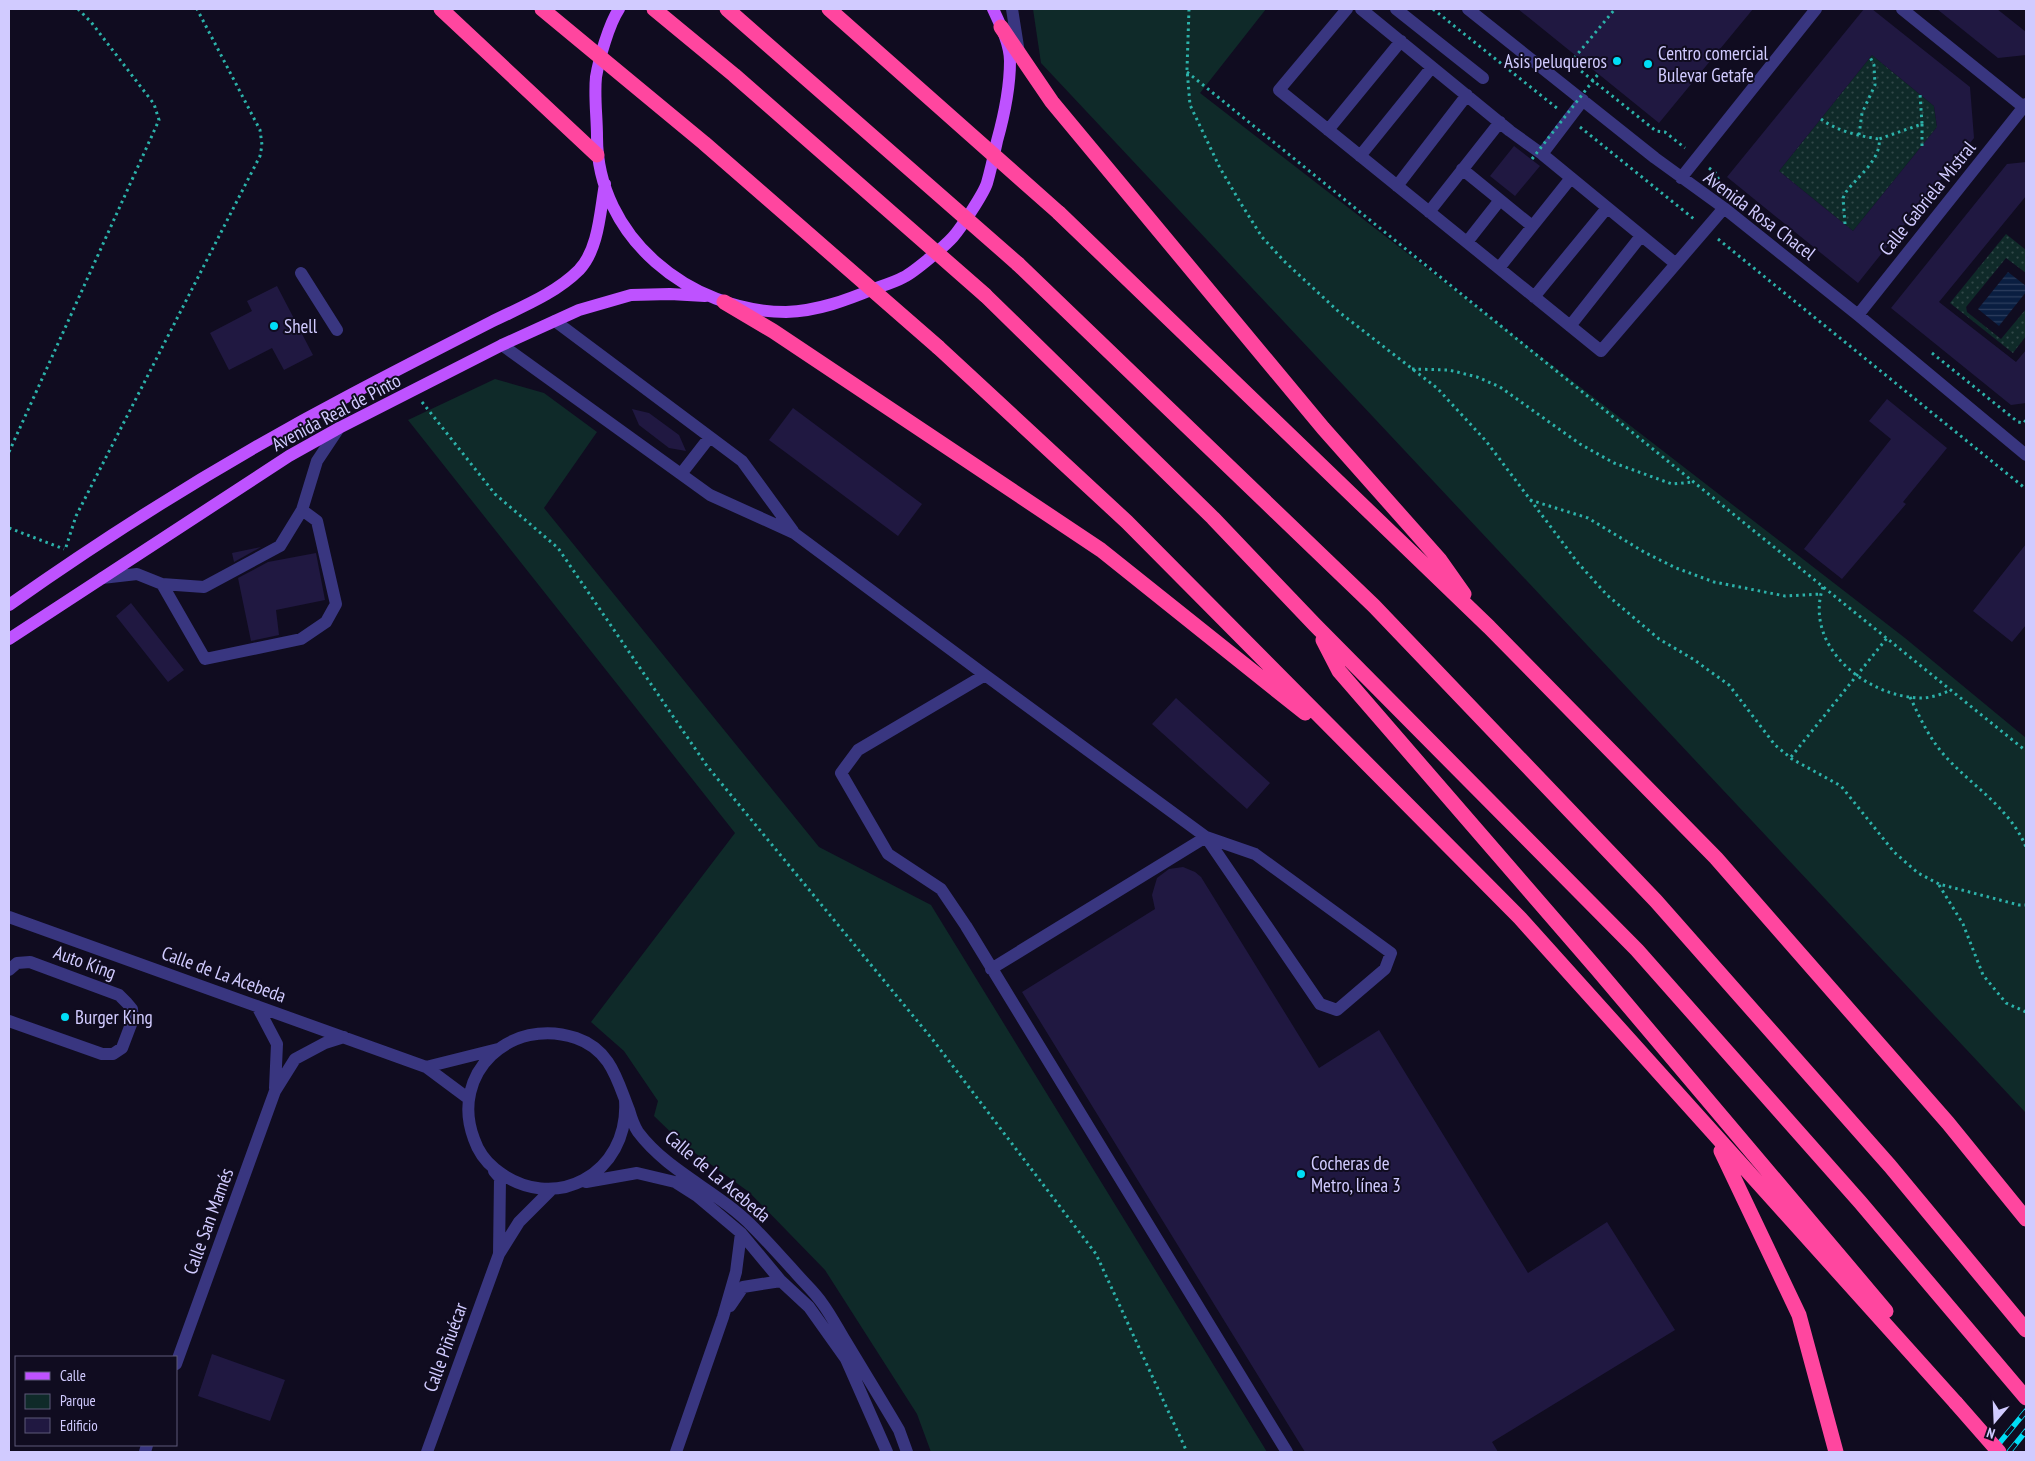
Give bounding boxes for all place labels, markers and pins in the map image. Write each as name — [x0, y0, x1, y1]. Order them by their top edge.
place label: Centro comercial Bulevar Getafe — [1658, 41, 1769, 87]
place label: Asis peluqueros — [1504, 49, 1607, 73]
marker: Asis peluqueros — [1611, 55, 1623, 67]
marker: Centro comercial Bulevar Getafe — [1642, 58, 1654, 70]
place label: Shell — [284, 314, 318, 338]
marker: Shell — [268, 320, 280, 332]
place label: Burger King — [75, 1005, 153, 1029]
marker: Burger King — [59, 1011, 71, 1023]
place label: Cocheras de Metro, línea 3 — [1311, 1151, 1401, 1197]
marker: Cocheras de Metro, línea 3 — [1295, 1168, 1307, 1180]

